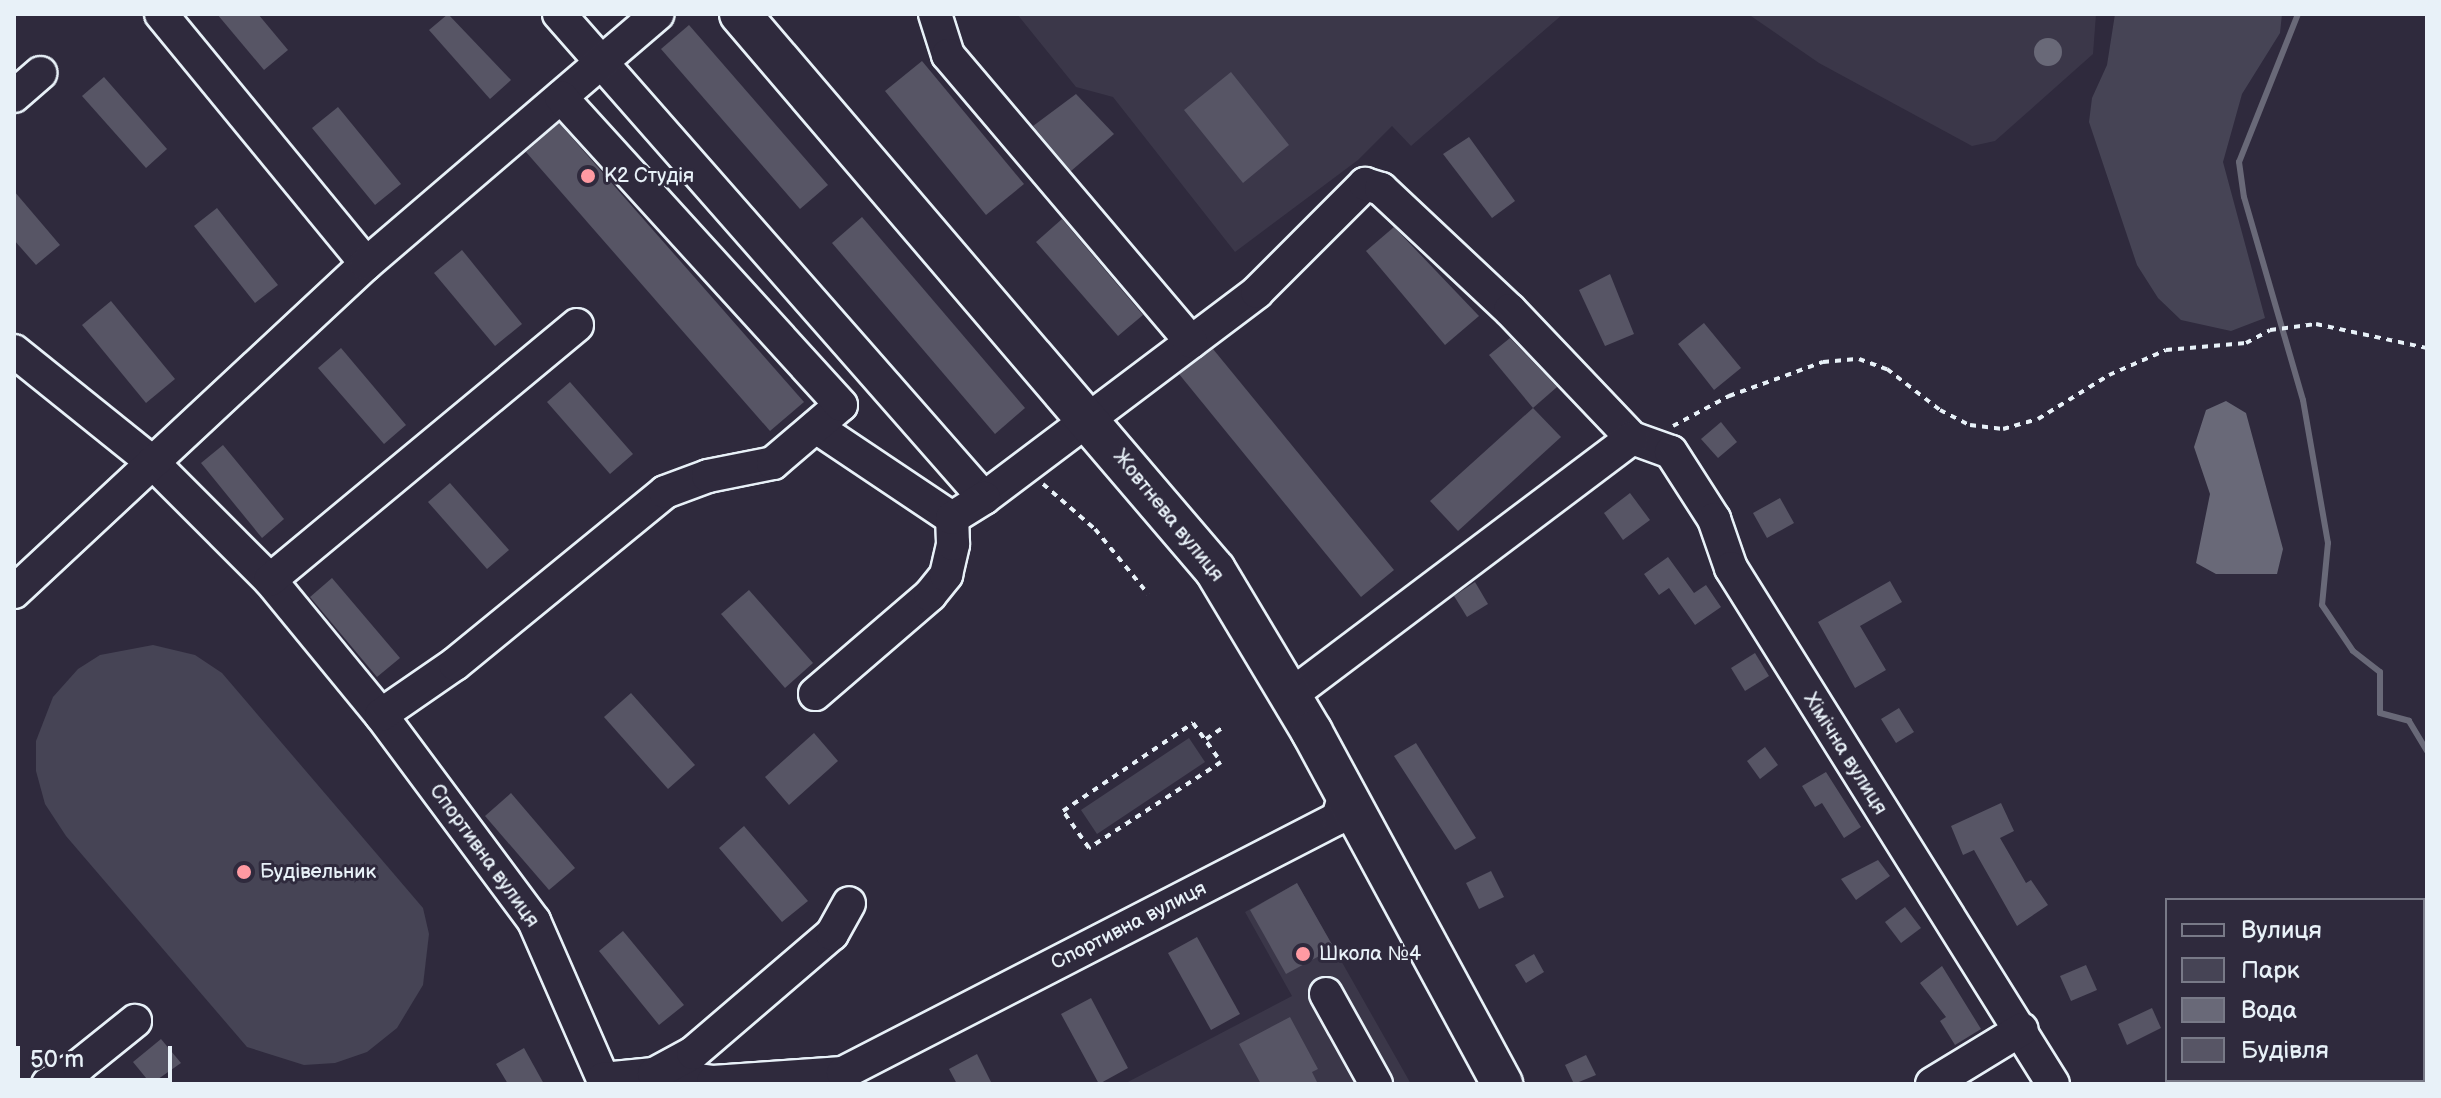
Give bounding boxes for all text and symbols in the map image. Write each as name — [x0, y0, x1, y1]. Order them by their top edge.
place label: К2 Студiя — [604, 164, 694, 188]
marker: К2 Студiя — [579, 167, 597, 185]
street label: Жовтнева вулиця — [1107, 445, 1229, 587]
street label: Хімічна вулиця — [1798, 689, 1892, 819]
street label: Спортивна вулиця — [424, 780, 544, 932]
place label: Будівельник — [260, 860, 376, 884]
marker: Будівельник — [235, 863, 253, 881]
street label: Спортивна вулиця — [1047, 876, 1211, 976]
legend — [2165, 898, 2425, 1082]
text: Вулиця — [2241, 916, 2322, 945]
place label: Школа №4 — [1319, 942, 1421, 966]
marker: Школа №4 — [1294, 945, 1312, 963]
text: Парк — [2241, 956, 2299, 985]
text: Вода — [2241, 996, 2297, 1025]
scale bar — [20, 1030, 176, 1080]
text: Будівля — [2241, 1036, 2329, 1065]
text: 50 m — [30, 1045, 84, 1074]

